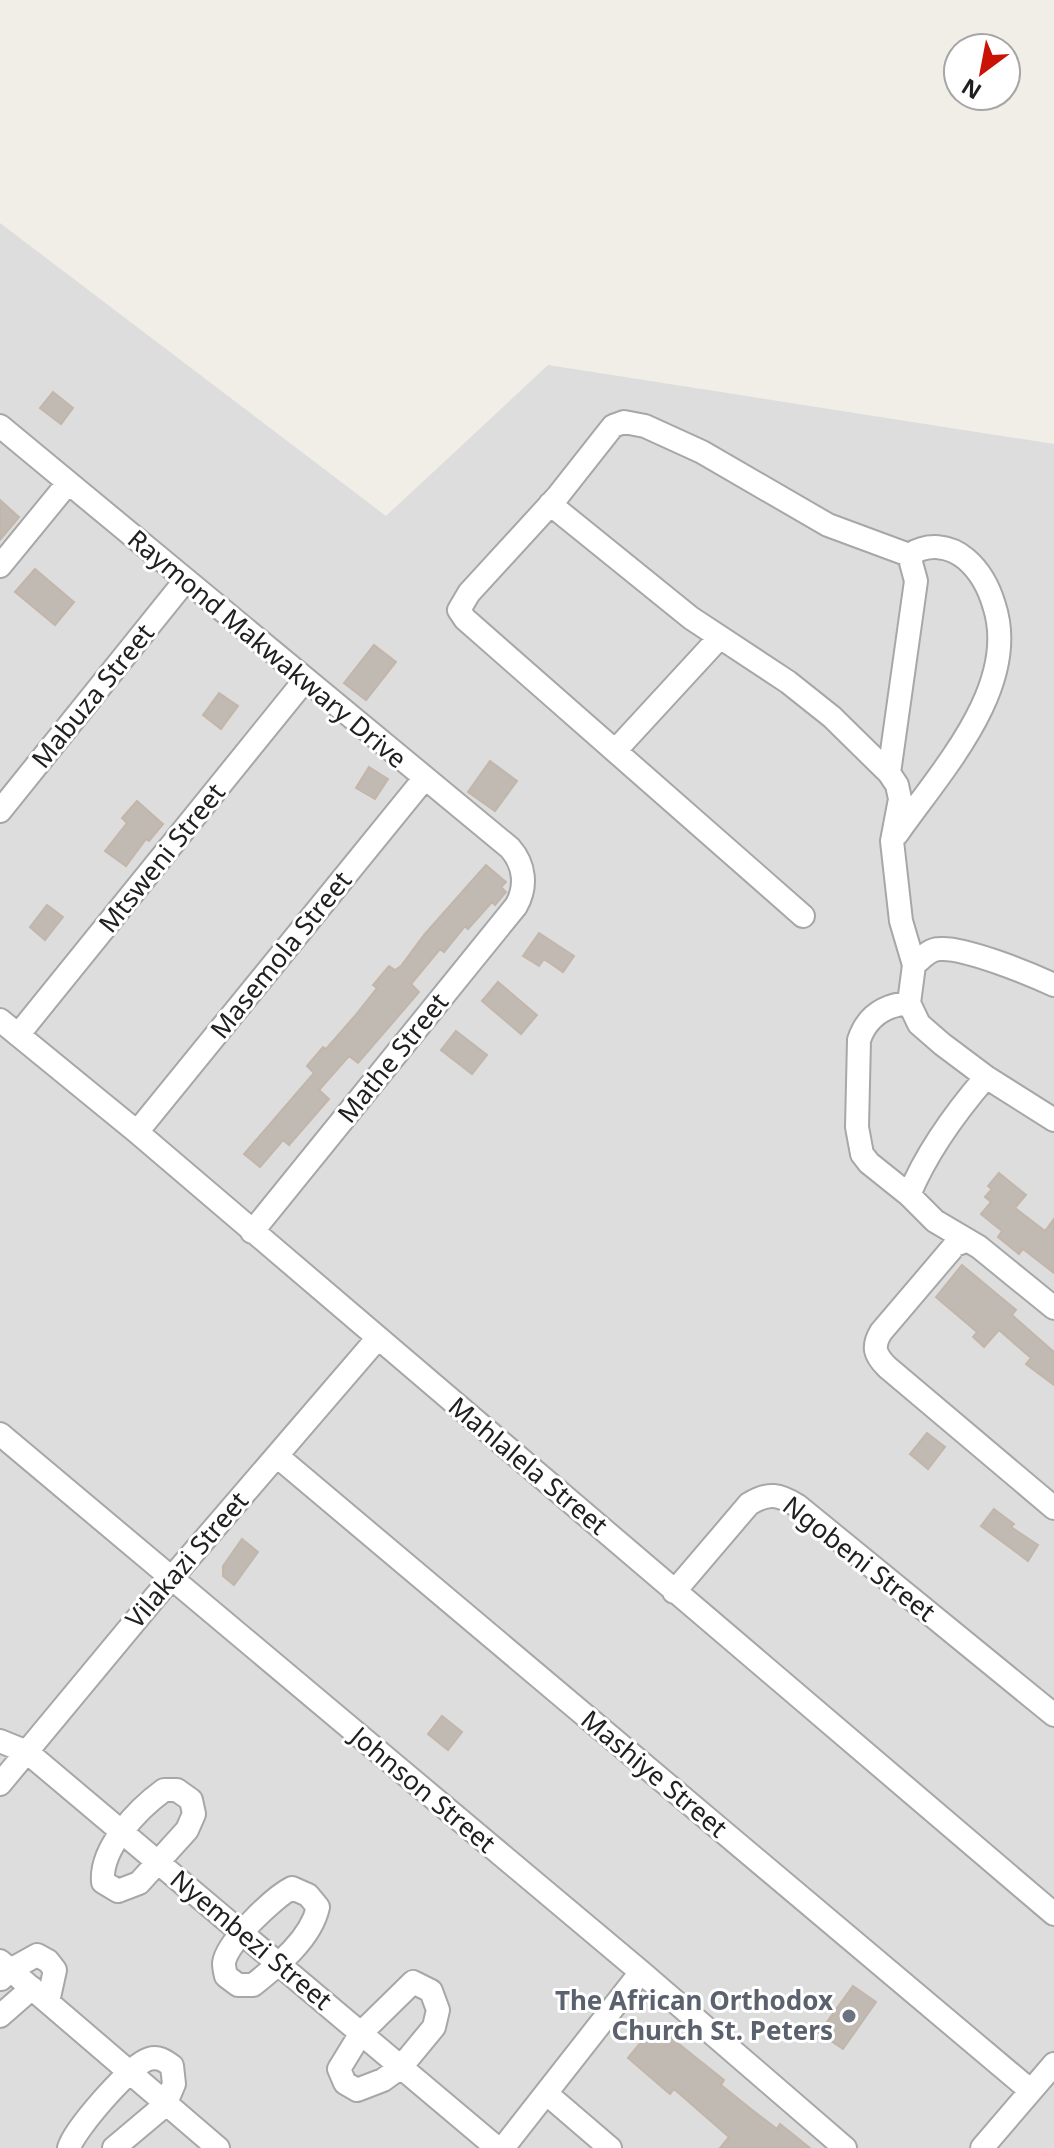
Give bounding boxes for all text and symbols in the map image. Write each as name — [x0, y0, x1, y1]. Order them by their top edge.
north arrow — [942, 32, 1022, 112]
text: N — [955, 72, 986, 107]
street label: Raymond Makwakwary Drive — [121, 521, 415, 776]
street label: Mabuza Street — [23, 616, 162, 775]
street label: Mtsweni Street — [90, 775, 233, 940]
street label: Masemola Street — [201, 863, 359, 1046]
street label: Mathe Street — [329, 985, 456, 1130]
street label: Mahlalela Street — [441, 1388, 616, 1543]
street label: Vilakazi Street — [117, 1483, 256, 1635]
street label: Ngobeni Street — [776, 1487, 943, 1629]
street label: Mashiye Street — [574, 1701, 735, 1845]
street label: Johnson Street — [341, 1716, 504, 1860]
street label: Nyembezi Street — [163, 1861, 340, 2018]
place label: The African Orthodox Church St. Peters — [555, 1982, 833, 2048]
marker: The African Orthodox Church St. Peters — [840, 2007, 858, 2025]

